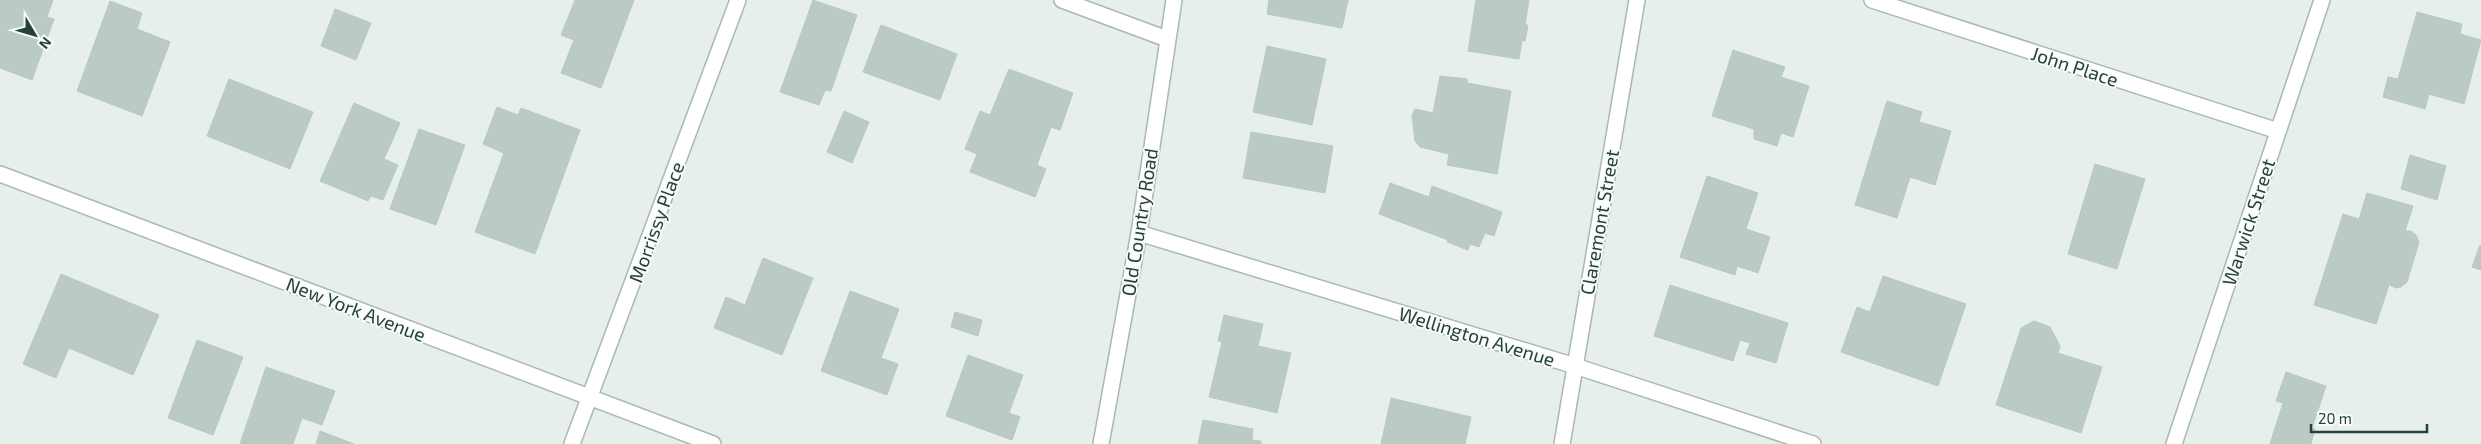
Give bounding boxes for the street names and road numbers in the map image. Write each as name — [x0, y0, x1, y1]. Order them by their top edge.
street label: John Place — [2029, 41, 2121, 91]
street label: Old Country Road — [1116, 146, 1162, 298]
street label: Claremont Street — [1575, 148, 1623, 296]
street label: Warwick Street — [2217, 156, 2279, 288]
street label: Morrissy Place — [623, 158, 689, 286]
street label: New York Avenue — [283, 272, 429, 346]
street label: Wellington Avenue — [1396, 301, 1558, 371]

